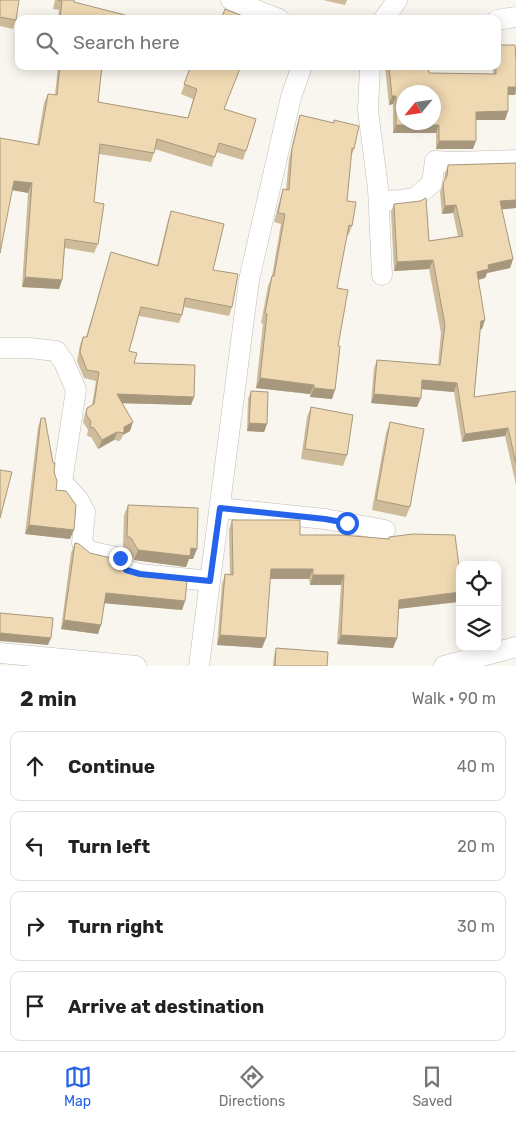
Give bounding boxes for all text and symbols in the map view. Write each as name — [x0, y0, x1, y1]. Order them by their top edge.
search box — [15, 15, 501, 70]
icon: search — [33, 29, 61, 57]
text: Search here — [73, 31, 180, 54]
north arrow — [396, 85, 441, 130]
route start — [336, 512, 359, 535]
route end — [109, 547, 132, 570]
map controls — [456, 561, 501, 651]
button: locate — [456, 561, 501, 606]
button: layers — [456, 606, 501, 651]
text: 2 min — [20, 686, 77, 711]
text: Walk · 90 m — [412, 689, 496, 708]
icon: ahead — [21, 752, 49, 780]
text: Continue — [68, 755, 155, 778]
text: 40 m — [457, 757, 495, 776]
icon: left — [21, 832, 49, 860]
text: Turn left — [68, 835, 150, 858]
text: 20 m — [457, 837, 495, 856]
icon: right — [21, 912, 49, 940]
text: Turn right — [68, 915, 163, 938]
text: 30 m — [457, 917, 495, 936]
icon: arrive — [21, 992, 49, 1020]
text: Arrive at destination — [68, 995, 264, 1018]
tab: Map — [64, 1063, 92, 1110]
tab: Directions — [219, 1063, 285, 1110]
tab: Saved — [412, 1063, 452, 1110]

